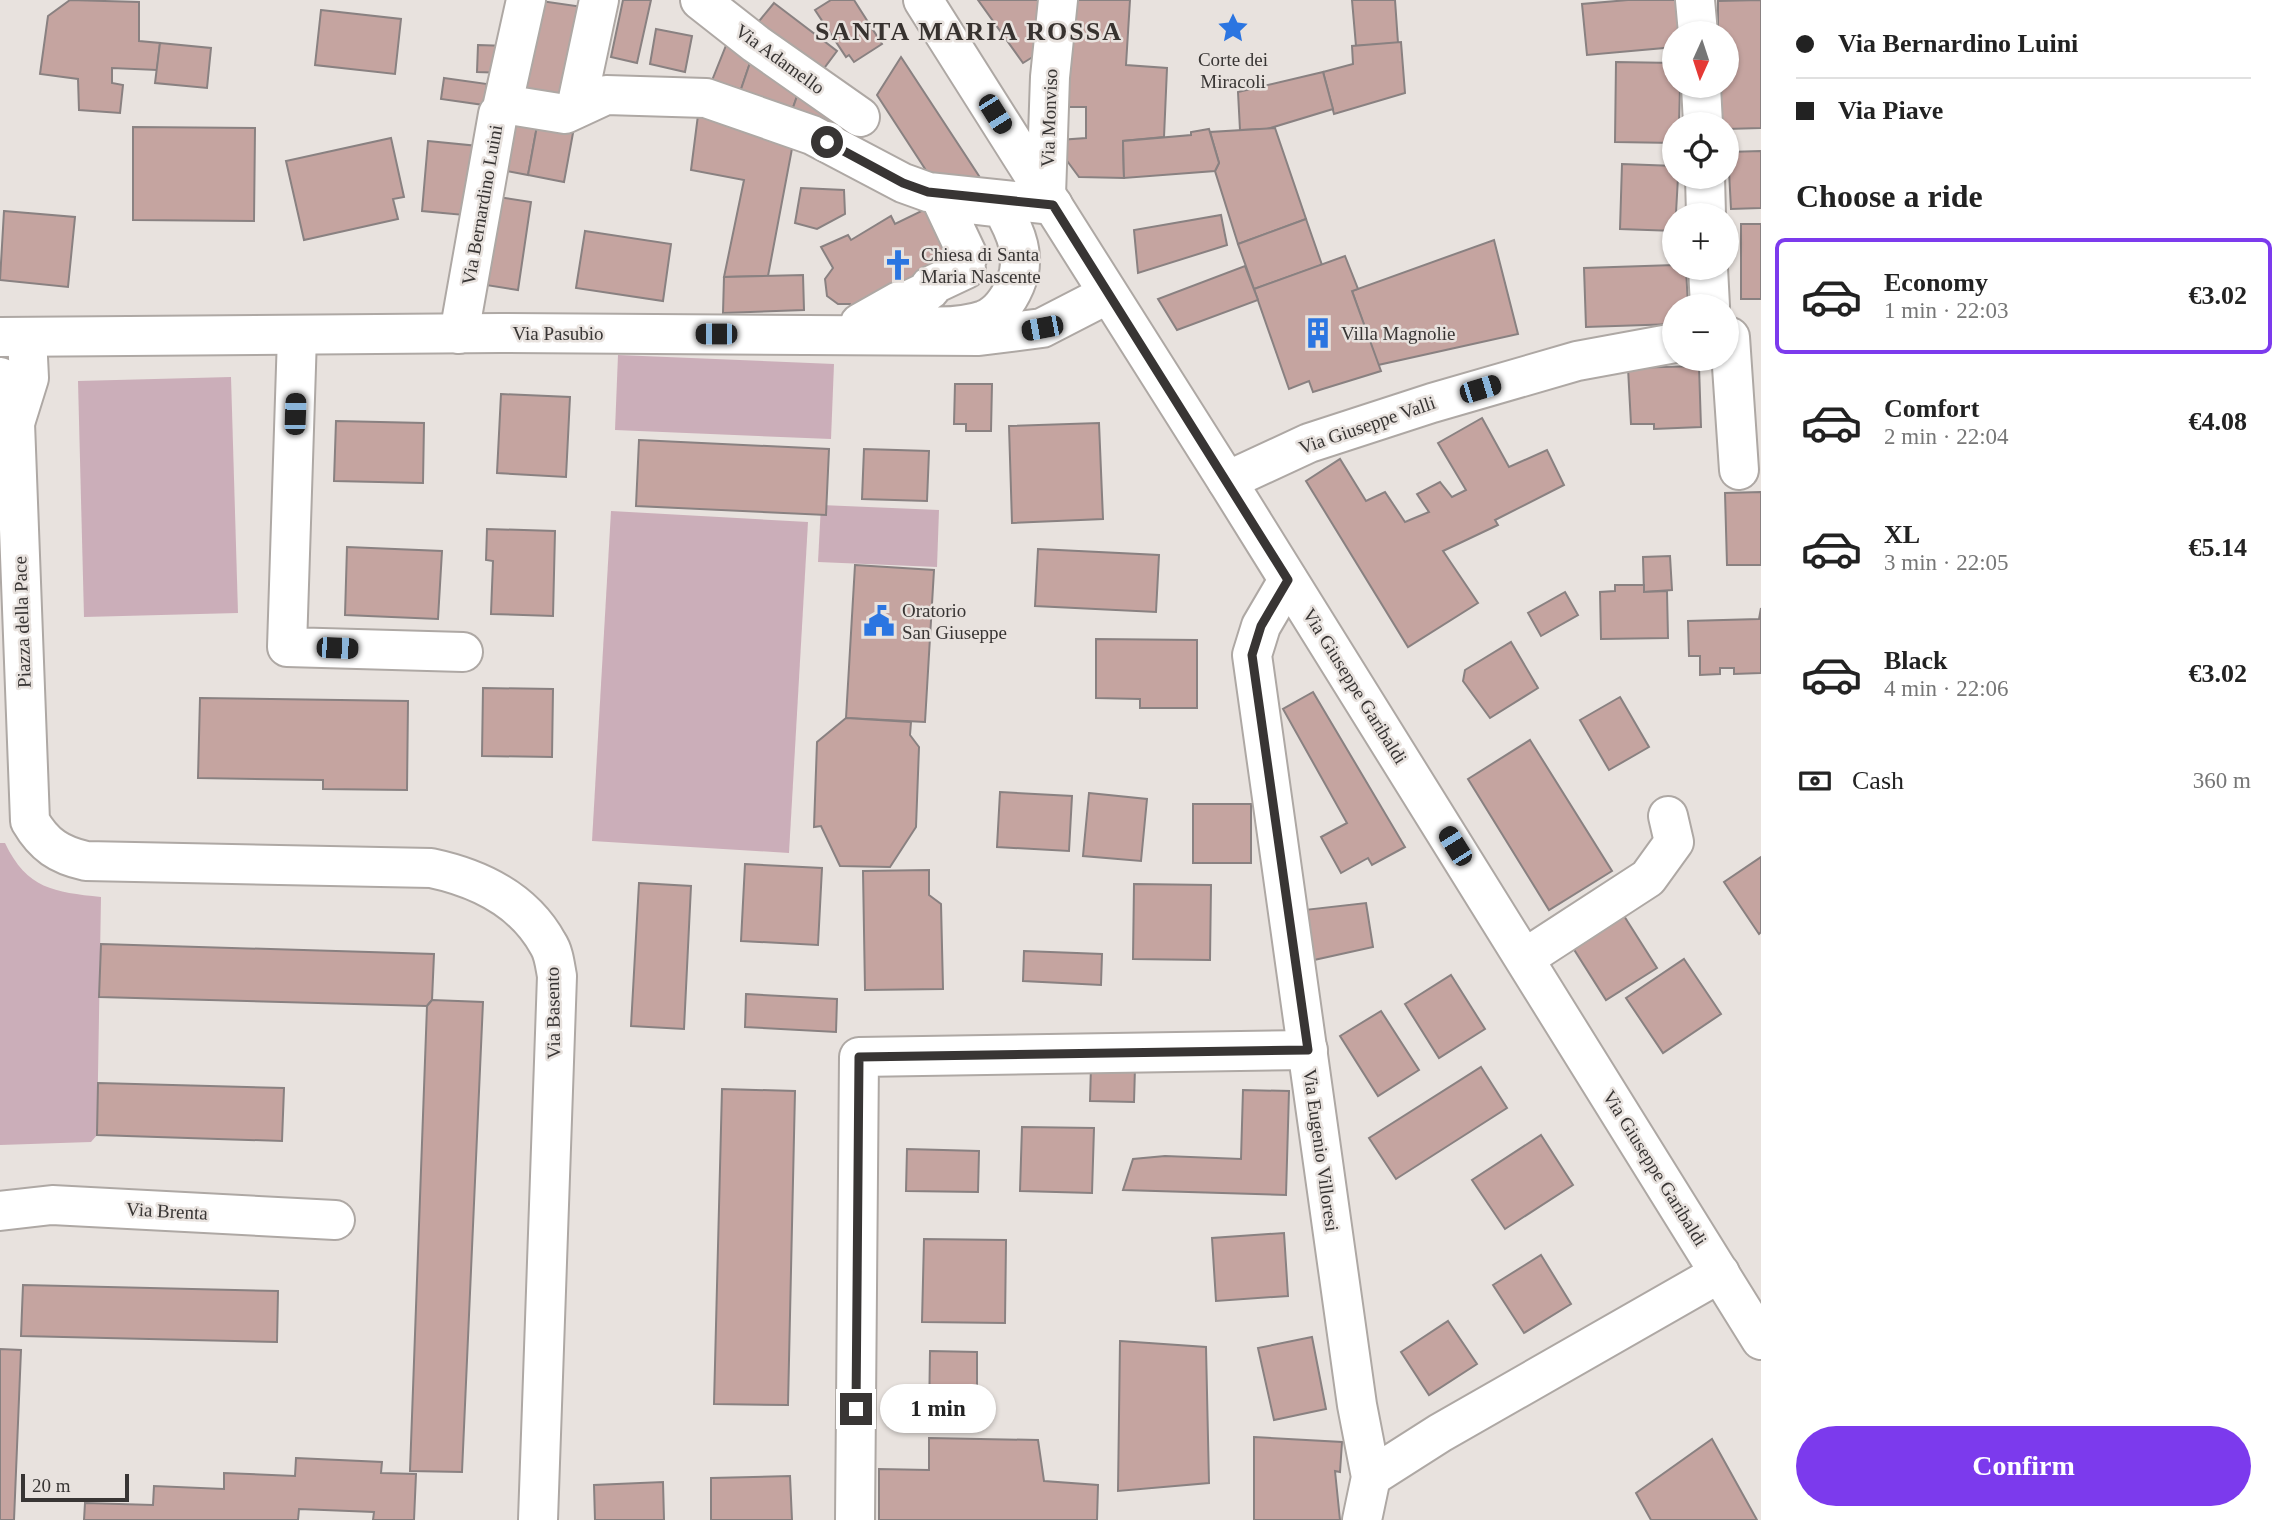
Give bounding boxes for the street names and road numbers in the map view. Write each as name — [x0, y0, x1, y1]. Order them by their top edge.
street label: Via Adamello — [731, 20, 829, 98]
street label: Via Monviso — [1037, 68, 1061, 168]
street label: Via Bernardino Luini — [458, 123, 506, 287]
street label: Via Pasubio — [512, 323, 604, 344]
street label: Via Giuseppe Valli — [1296, 392, 1438, 458]
street label: Piazza della Pace — [9, 556, 35, 688]
street label: Via Giuseppe Garibaldi — [1299, 604, 1411, 768]
street label: Via Basento — [542, 967, 564, 1059]
street label: Via Eugenio Villoresi — [1299, 1067, 1343, 1233]
street label: Via Giuseppe Garibaldi — [1599, 1086, 1711, 1250]
street label: Via Brenta — [126, 1198, 209, 1224]

